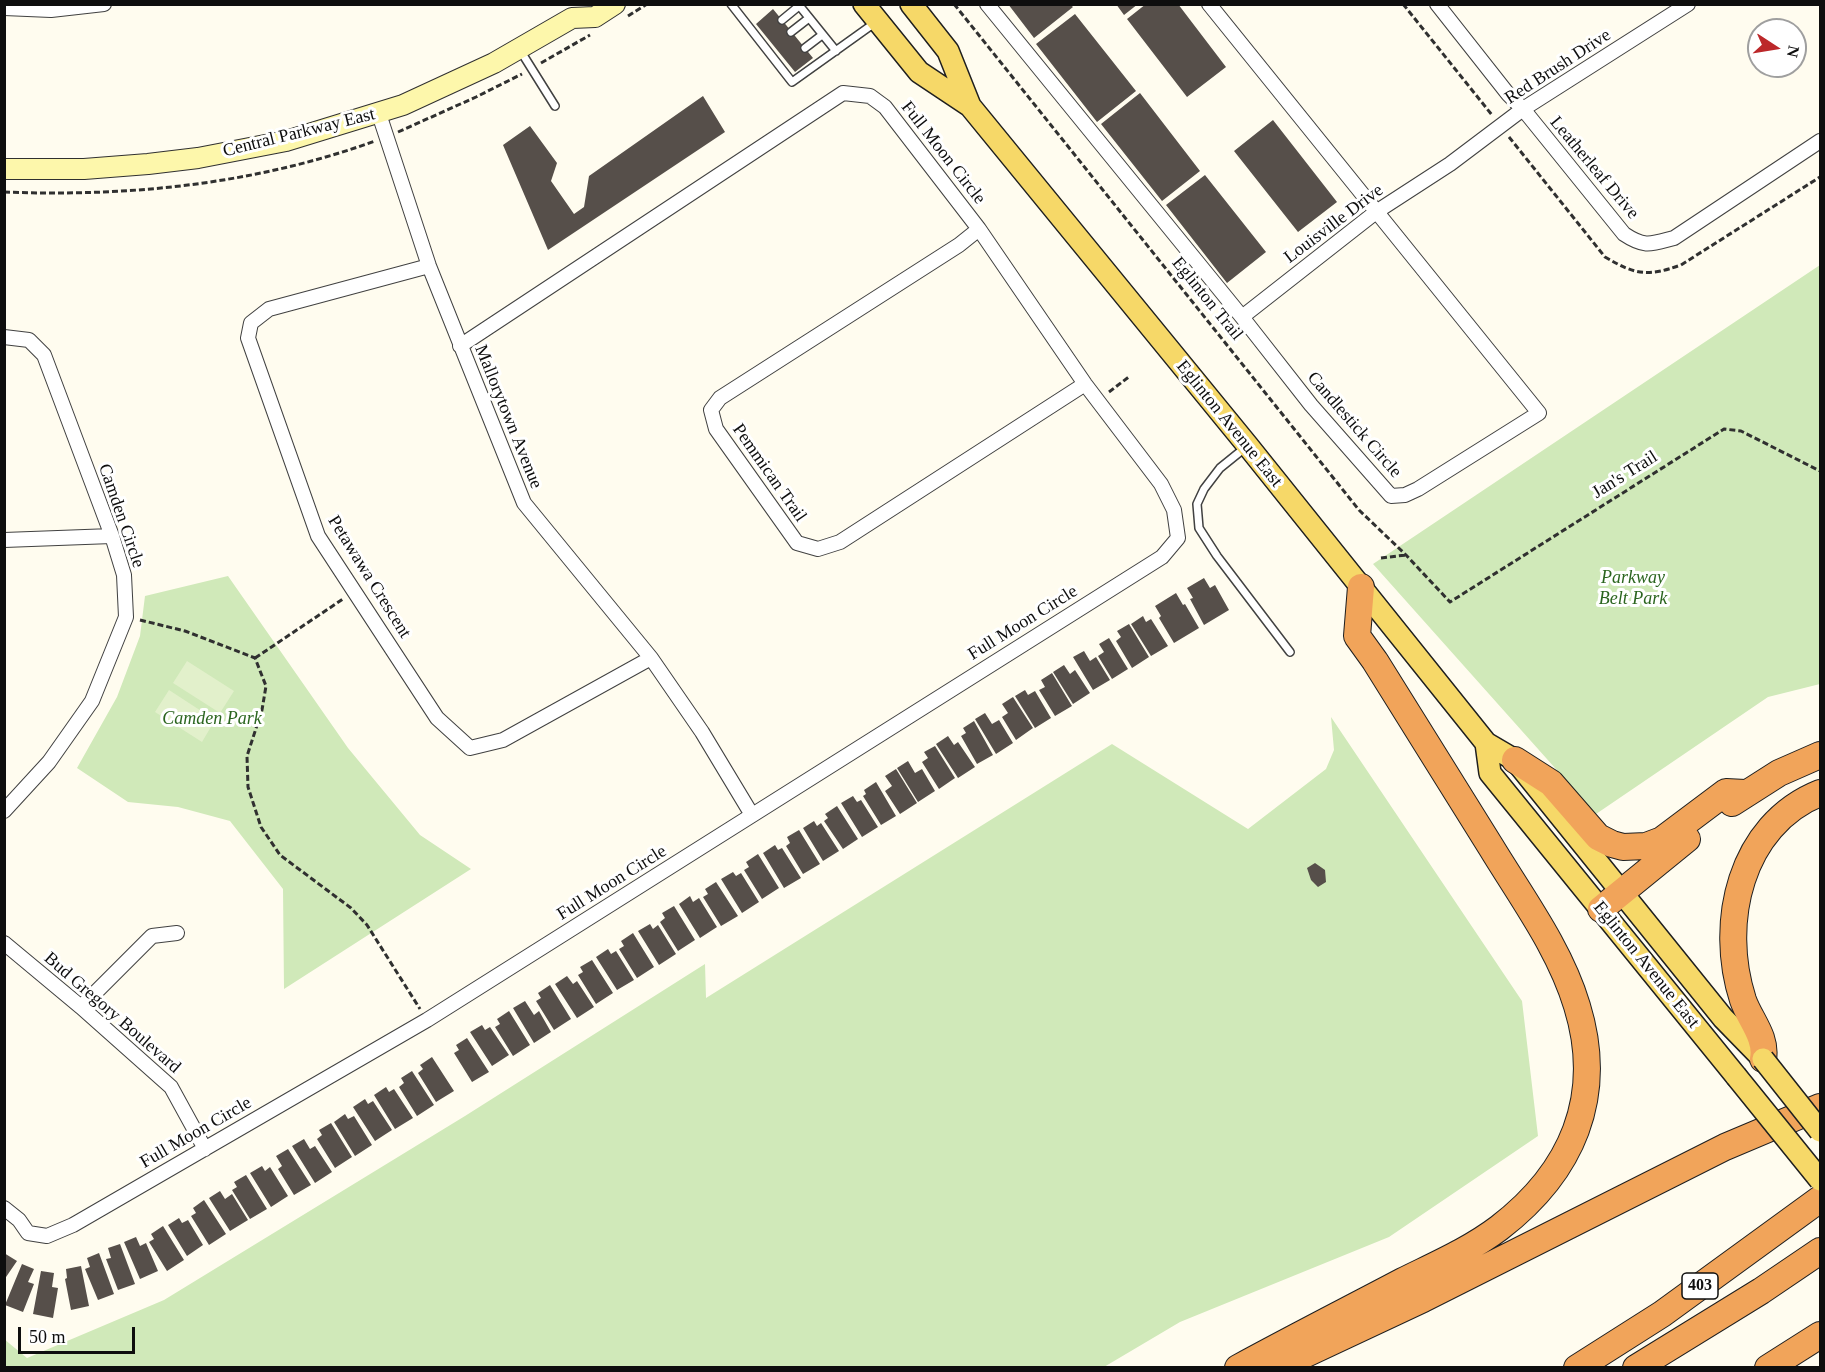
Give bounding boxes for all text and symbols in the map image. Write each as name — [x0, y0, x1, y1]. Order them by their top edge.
north arrow — [1747, 18, 1807, 78]
street label: Red Brush Drive — [1501, 25, 1615, 109]
text: N — [1784, 44, 1803, 59]
street label: Full Moon Circle — [896, 97, 990, 209]
street label: Central Parkway East — [221, 104, 377, 162]
street label: Leatherleaf Drive — [1545, 112, 1643, 224]
street label: Louisville Drive — [1280, 180, 1388, 268]
street label: Eglinton Trail — [1167, 253, 1247, 345]
street label: Mallorytown Avenue — [469, 342, 547, 492]
street label: Eglinton Avenue East — [1171, 356, 1287, 492]
street label: Candlestick Circle — [1302, 368, 1406, 482]
street label: Pemmican Trail — [727, 420, 811, 526]
street label: Jan's Trail — [1588, 446, 1662, 504]
street label: Camden Circle — [93, 461, 149, 571]
street label: Petawawa Crescent — [323, 512, 415, 642]
park label: Parkway Belt Park — [1599, 567, 1667, 610]
street label: Full Moon Circle — [964, 581, 1082, 665]
park label: Camden Park — [162, 708, 262, 730]
street label: Full Moon Circle — [553, 841, 671, 925]
street label: Eglinton Avenue East — [1588, 897, 1704, 1033]
street label: Bud Gregory Boulevard — [39, 948, 185, 1078]
street label: Full Moon Circle — [136, 1092, 256, 1174]
road number: 403 — [1682, 1273, 1718, 1299]
scale bar — [21, 1315, 138, 1353]
text: 50 m — [29, 1327, 66, 1347]

